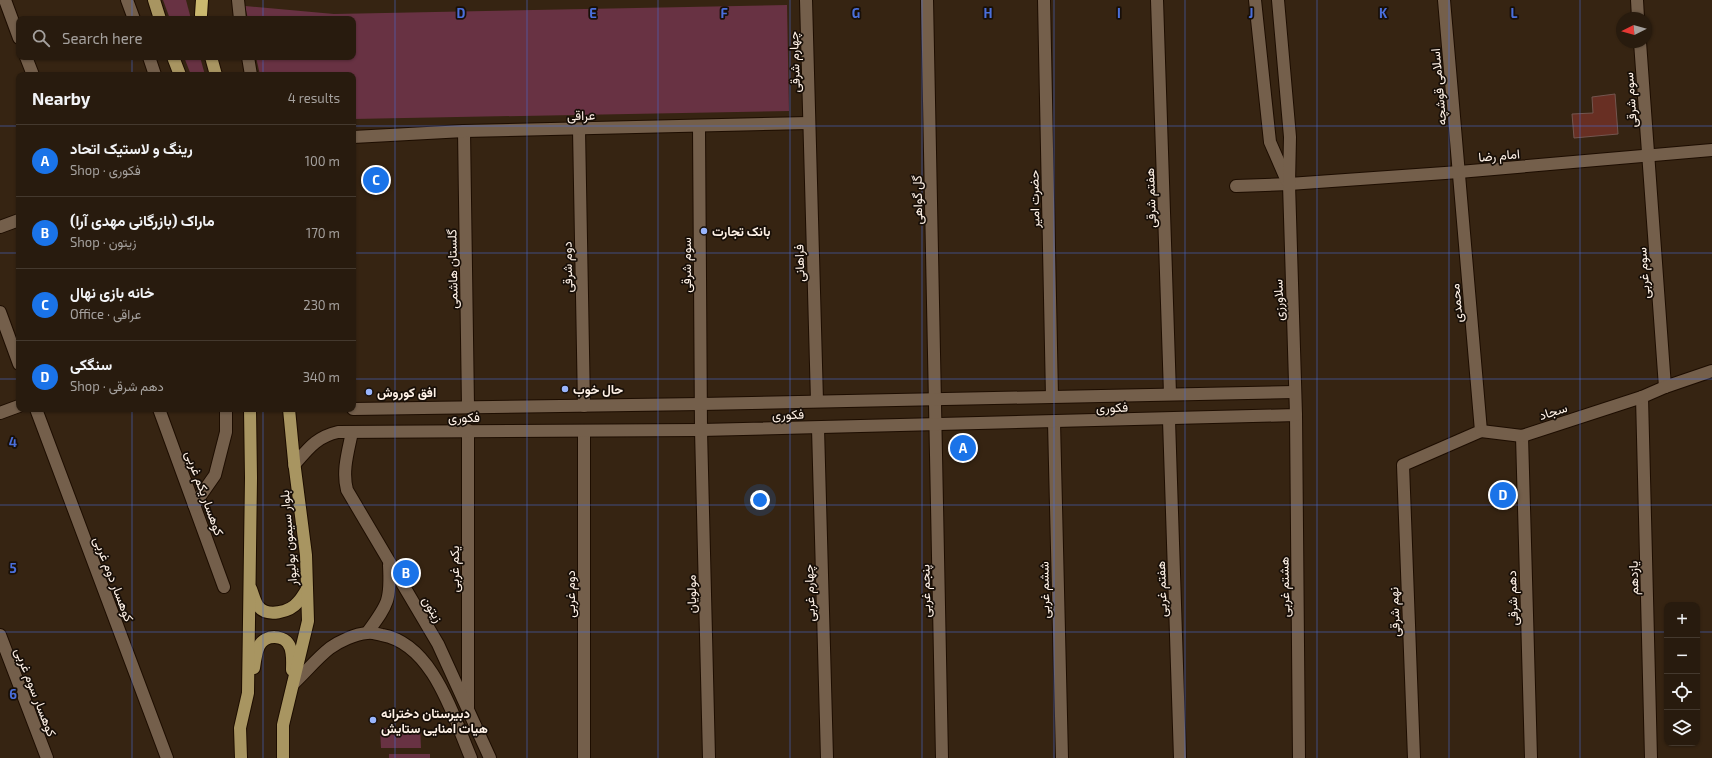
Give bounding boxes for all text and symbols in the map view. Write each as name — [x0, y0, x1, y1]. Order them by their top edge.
text: D — [457, 5, 466, 21]
text: E — [589, 5, 597, 21]
text: F — [720, 5, 728, 21]
text: G — [852, 5, 860, 21]
text: H — [984, 5, 993, 21]
text: I — [1117, 5, 1121, 21]
text: J — [1249, 5, 1253, 21]
text: K — [1379, 5, 1388, 21]
text: L — [1511, 5, 1518, 21]
north arrow — [1616, 12, 1652, 48]
search box — [16, 16, 356, 60]
icon: search — [30, 27, 52, 49]
text: Search here — [62, 29, 143, 47]
street label: چهارم شرقی — [785, 31, 805, 93]
street label: اسلامی قوشچه — [1427, 48, 1451, 126]
street label: سوم شرقی — [1620, 72, 1641, 128]
text: Nearby — [32, 88, 90, 108]
text: 4 results — [288, 90, 340, 106]
street label: عراقی — [567, 107, 596, 124]
text: رینگ و لاستیک اتحاد — [70, 139, 193, 157]
street label: امام رضا — [1478, 145, 1521, 166]
text: A — [41, 153, 49, 169]
text: 100 m — [305, 153, 340, 169]
text: Shop · فکوری — [70, 162, 141, 178]
pin: C — [363, 165, 389, 195]
street label: هفتم شرقی — [1141, 168, 1160, 228]
street label: حضرت امیر — [1025, 169, 1044, 229]
street label: گل گواهی — [909, 175, 926, 225]
text: ماراک (بازرگانی مهدی آرا) — [70, 211, 215, 229]
place label: بانک تجارت — [712, 223, 770, 240]
text: B — [41, 225, 49, 241]
text: 170 m — [306, 225, 340, 241]
marker: بانک تجارت — [699, 226, 709, 236]
street label: گلستان هاشمی — [443, 229, 462, 309]
text: Shop · زیتون — [70, 234, 136, 250]
street label: سوم شرقی — [678, 237, 695, 293]
street label: دوم شرقی — [559, 241, 576, 293]
street label: فراهانی — [790, 244, 809, 282]
street label: سوم غربی — [1633, 247, 1654, 299]
street label: سلاورزی — [1269, 279, 1288, 321]
text: خانه بازی نهال — [70, 283, 154, 301]
street label: محمدی — [1446, 283, 1467, 323]
text: C — [41, 297, 49, 313]
text: 230 m — [303, 297, 340, 313]
text: Office · عراقی — [70, 306, 141, 322]
text: سنگکی — [70, 355, 112, 373]
text: D — [41, 369, 49, 385]
text: 340 m — [303, 369, 340, 385]
text: Shop · دهم شرقی — [70, 378, 164, 394]
place label: حال خوب — [573, 381, 623, 398]
place label: افق کوروش — [377, 384, 436, 401]
marker: حال خوب — [560, 384, 570, 394]
marker: افق کوروش — [364, 387, 374, 397]
street label: فکوری — [1096, 399, 1128, 416]
street label: سجاد — [1537, 399, 1569, 423]
street label: فکوری — [772, 406, 804, 423]
street label: فکوری — [448, 409, 480, 426]
pin: A — [950, 433, 976, 463]
text: 4 — [9, 434, 17, 450]
street label: کوهسار یکم غربی — [181, 448, 228, 538]
pin: D — [1490, 480, 1516, 510]
street label: بلوار سیمون بولیوار — [276, 489, 301, 588]
your location — [750, 490, 770, 510]
street label: کوهسار دوم غربی — [89, 534, 138, 624]
street label: یکم غربی — [446, 546, 463, 592]
street label: هشتم غربی — [1275, 556, 1294, 618]
pin: B — [393, 558, 419, 588]
text: 5 — [9, 560, 17, 576]
street label: ششم غربی — [1036, 561, 1053, 619]
street label: هفتم غربی — [1152, 561, 1171, 617]
street label: یازدهم — [1625, 561, 1642, 595]
street label: چهارم غربی — [800, 564, 820, 622]
street label: پنجم غربی — [917, 564, 935, 618]
street label: دوم غربی — [562, 570, 579, 618]
street label: دهم شرقی — [1503, 570, 1522, 626]
street label: مولویان — [683, 575, 700, 613]
street label: نهم شرقی — [1385, 586, 1404, 637]
street label: زیتون — [418, 593, 447, 626]
map controls — [1664, 602, 1700, 746]
button: + — [1664, 602, 1700, 638]
button: − — [1664, 638, 1700, 674]
street label: کوهسار سوم غربی — [11, 645, 60, 739]
button: locate — [1664, 674, 1700, 710]
text: 6 — [9, 686, 17, 702]
place label: دبیرستان دخترانه هیات امنایی ستایش — [381, 705, 488, 736]
button: layers — [1664, 710, 1700, 746]
marker: دبیرستان دخترانه هیات امنایی ستایش — [368, 715, 378, 725]

